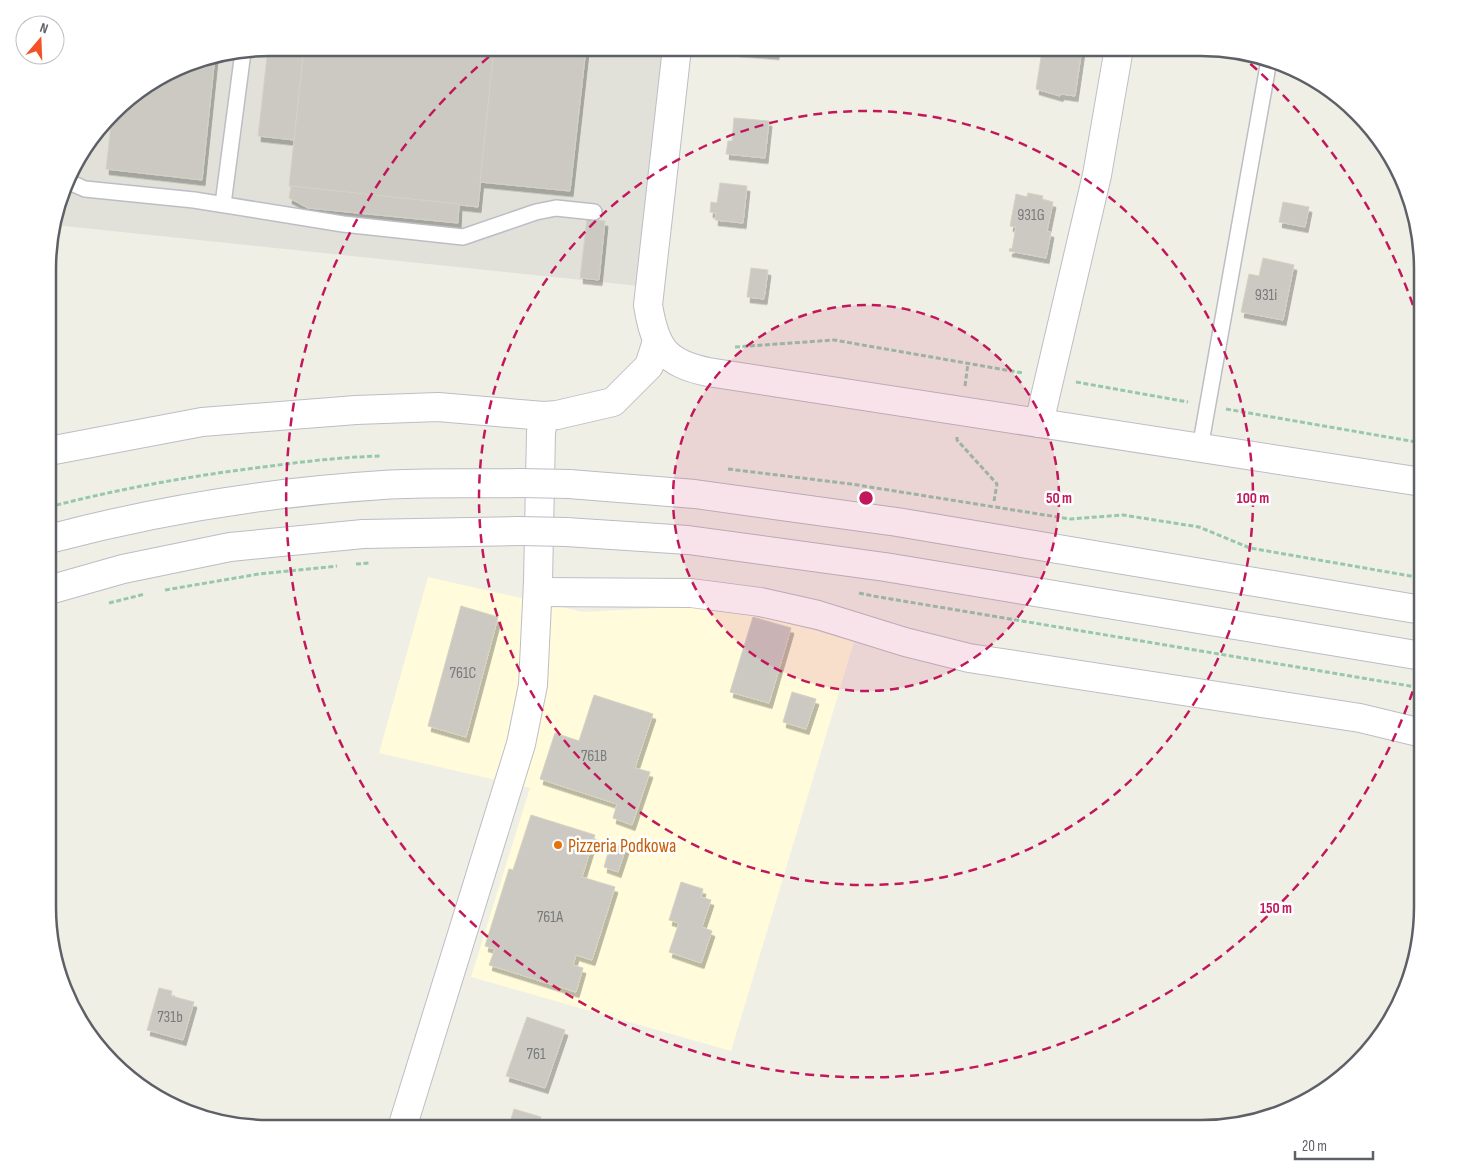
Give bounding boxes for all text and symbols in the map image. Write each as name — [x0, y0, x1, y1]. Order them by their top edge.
north arrow — [15, 15, 65, 65]
text: N — [38, 19, 50, 37]
house number: 931G — [1017, 206, 1045, 225]
house number: 931i — [1255, 286, 1277, 305]
centre of rings — [857, 489, 875, 507]
text: 50 m — [1046, 489, 1072, 508]
text: 100 m — [1237, 489, 1269, 508]
house number: 761C — [450, 664, 477, 683]
house number: 761B — [581, 747, 607, 766]
place label: Pizzeria Podkowa — [568, 835, 676, 858]
marker: Pizzeria Podkowa — [552, 839, 564, 851]
text: 150 m — [1260, 899, 1292, 918]
house number: 761A — [537, 908, 563, 927]
house number: 731b — [157, 1008, 183, 1027]
house number: 761 — [527, 1045, 546, 1064]
scale bar — [1295, 1128, 1372, 1160]
text: 20 m — [1302, 1137, 1327, 1156]

